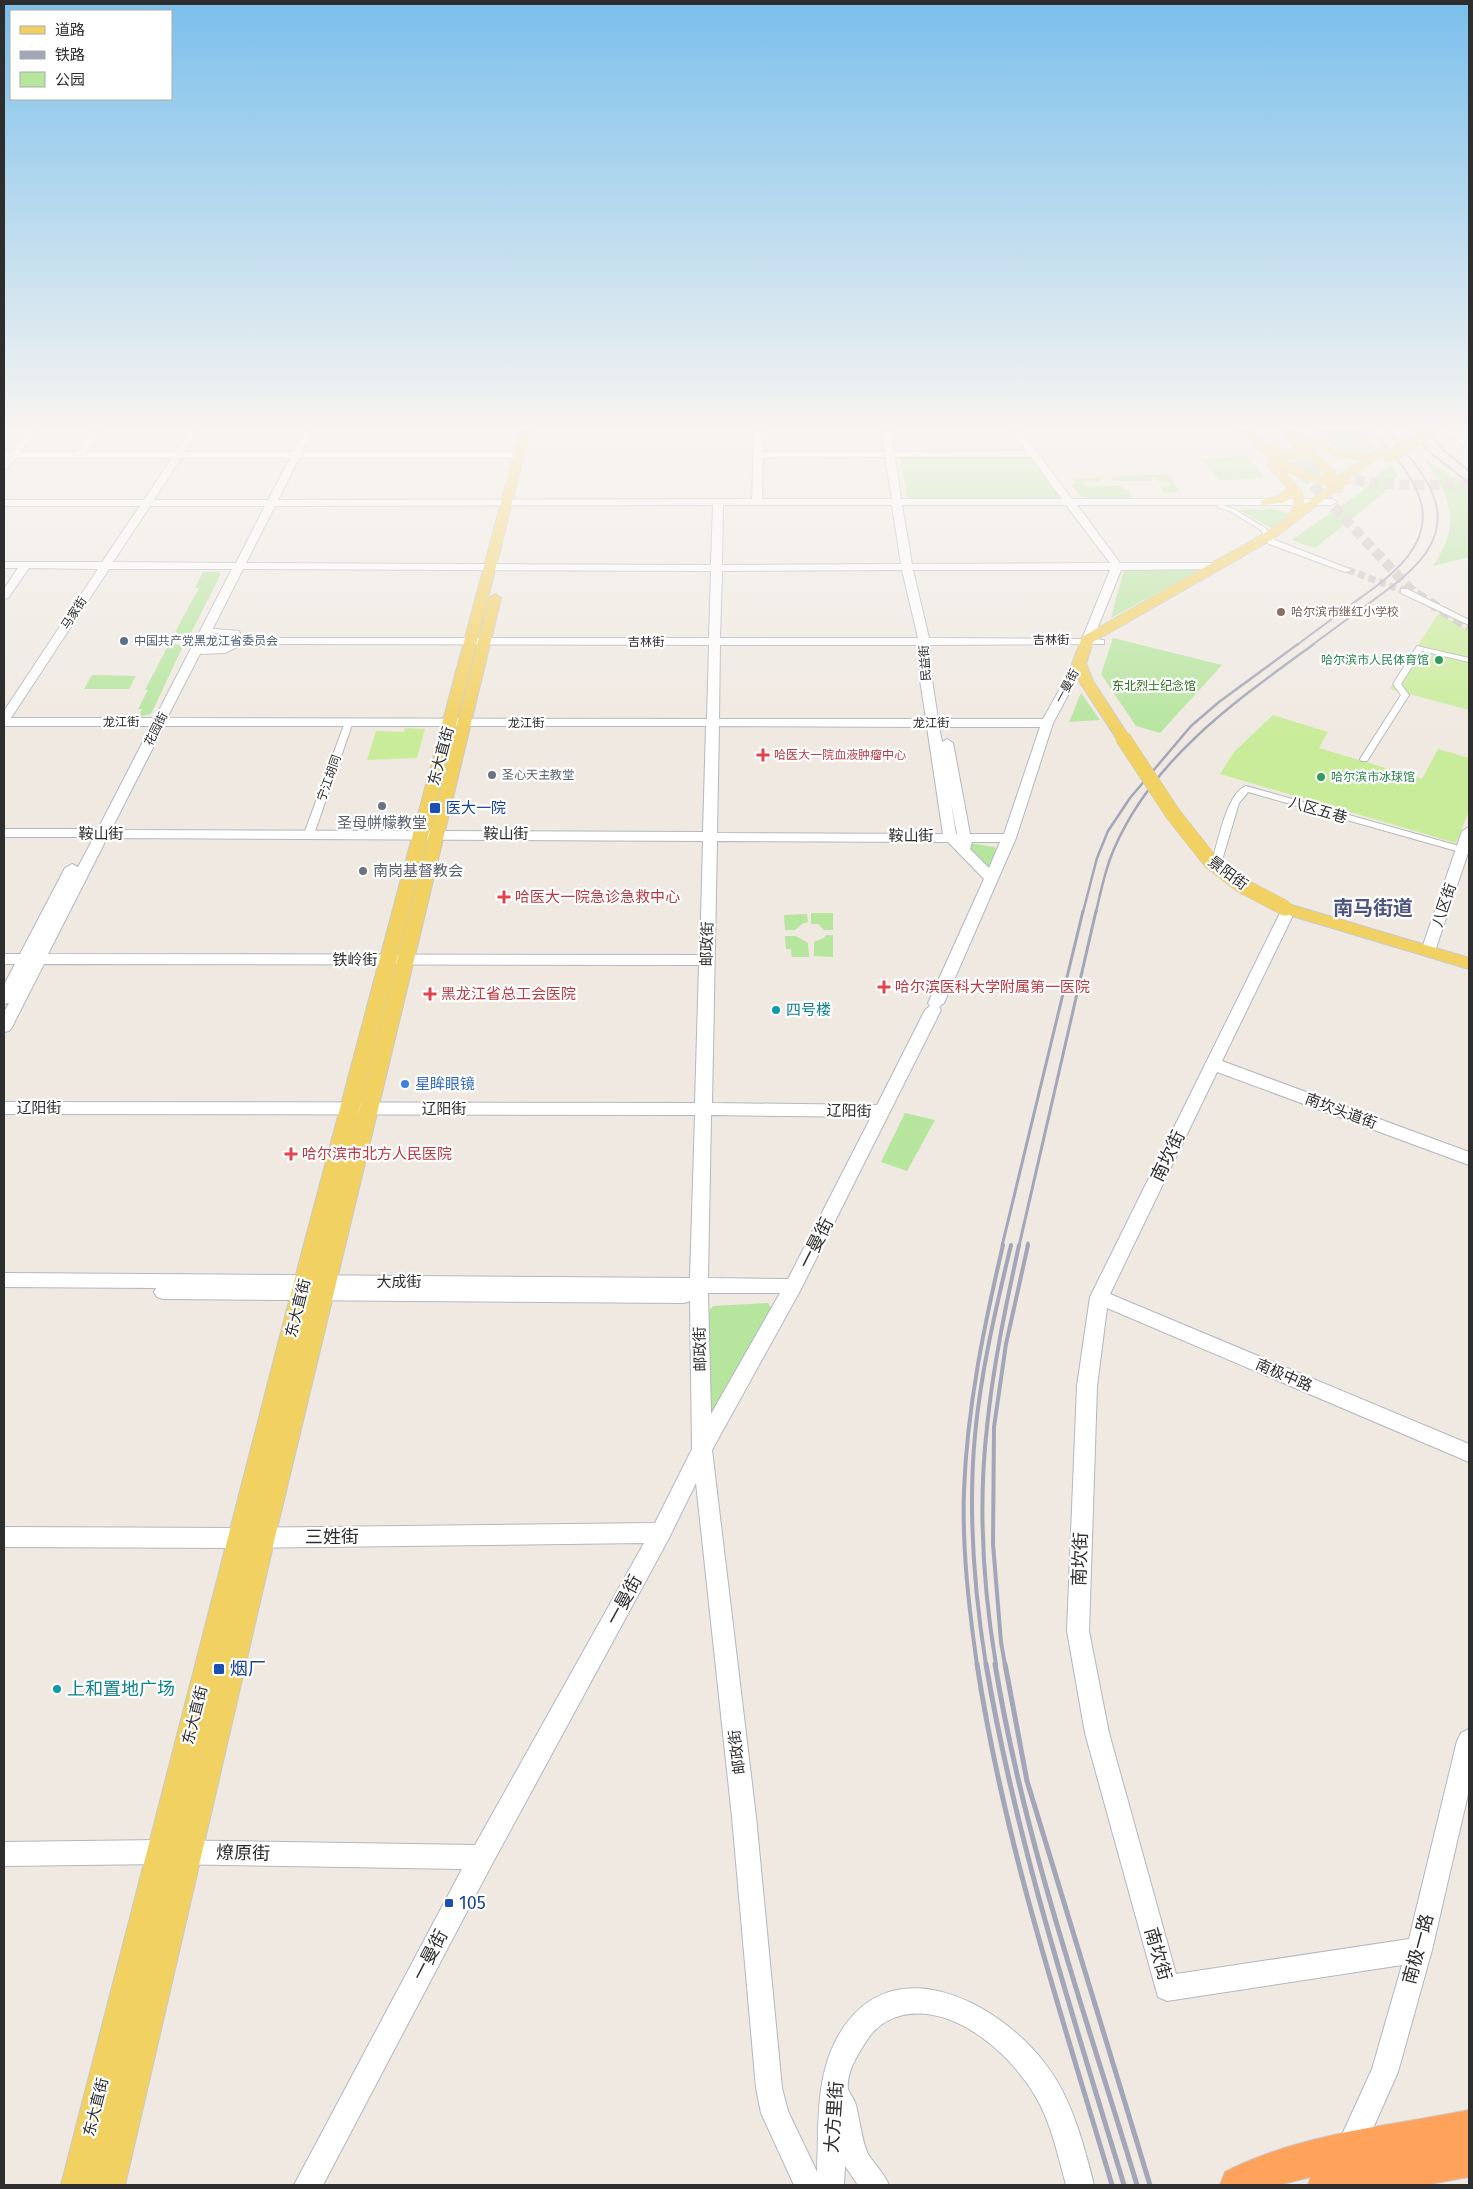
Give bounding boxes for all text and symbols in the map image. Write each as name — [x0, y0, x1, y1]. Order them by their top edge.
legend — [10, 10, 172, 100]
text: 道路 — [55, 21, 85, 39]
text: 铁路 — [55, 46, 85, 64]
text: 公园 — [55, 71, 85, 89]
street label: 马家街 — [58, 594, 90, 632]
place label: 哈尔滨市继红小学校 — [1291, 605, 1399, 619]
marker: 哈尔滨市继红小学校 — [1275, 606, 1287, 618]
street label: 吉林街 — [1033, 633, 1069, 647]
place label: 中国共产党黑龙江省委员会 — [134, 634, 278, 648]
marker: 中国共产党黑龙江省委员会 — [118, 635, 130, 647]
street label: 吉林街 — [628, 635, 664, 649]
street label: 民益街 — [917, 645, 933, 681]
place label: 哈尔滨市人民体育馆 — [1321, 653, 1429, 667]
marker: 哈尔滨市人民体育馆 — [1433, 654, 1445, 666]
street label: 一曼街 — [1052, 667, 1082, 705]
park label: 东北烈士纪念馆 — [1112, 679, 1196, 693]
street label: 花园街 — [142, 710, 170, 748]
street label: 龙江街 — [103, 715, 139, 729]
street label: 龙江街 — [508, 716, 544, 730]
street label: 龙江街 — [913, 716, 949, 730]
street label: 东大直街 — [425, 725, 457, 787]
marker: 哈医大一院血液肿瘤中心 — [756, 748, 770, 762]
place label: 哈医大一院血液肿瘤中心 — [774, 748, 906, 762]
street label: 宁江胡同 — [314, 753, 344, 803]
place label: 圣心天主教堂 — [502, 768, 574, 782]
marker: 圣心天主教堂 — [486, 769, 498, 781]
place label: 哈尔滨市冰球馆 — [1331, 770, 1415, 784]
marker: 哈尔滨市冰球馆 — [1315, 771, 1327, 783]
street label: 八区五巷 — [1287, 793, 1349, 827]
place label: 医大一院 — [446, 799, 506, 817]
marker: 圣母帡幪教堂 — [376, 800, 388, 812]
marker: 医大一院 — [428, 801, 442, 815]
place label: 圣母帡幪教堂 — [337, 814, 427, 832]
street label: 鞍山街 — [78, 825, 124, 843]
street label: 鞍山街 — [483, 825, 529, 843]
street label: 鞍山街 — [888, 827, 934, 845]
street label: 景阳街 — [1205, 852, 1251, 894]
place label: 南岗基督教会 — [373, 862, 463, 880]
marker: 南岗基督教会 — [357, 865, 369, 877]
street label: 八区街 — [1428, 881, 1460, 929]
place label: 哈医大一院急诊急救中心 — [515, 888, 680, 906]
marker: 哈医大一院急诊急救中心 — [497, 890, 511, 904]
district label: 南马街道 — [1333, 896, 1413, 920]
street label: 邮政街 — [698, 921, 716, 967]
street label: 铁岭街 — [332, 951, 378, 969]
place label: 哈尔滨医科大学附属第一医院 — [895, 978, 1090, 996]
marker: 哈尔滨医科大学附属第一医院 — [877, 980, 891, 994]
place label: 黑龙江省总工会医院 — [441, 985, 576, 1003]
marker: 黑龙江省总工会医院 — [423, 987, 437, 1001]
place label: 四号楼 — [786, 1001, 831, 1019]
marker: 四号楼 — [770, 1004, 782, 1016]
place label: 星眸眼镜 — [415, 1075, 475, 1093]
marker: 星眸眼镜 — [399, 1078, 411, 1090]
street label: 南坎头道街 — [1303, 1090, 1379, 1132]
street label: 辽阳街 — [16, 1099, 62, 1117]
street label: 辽阳街 — [421, 1100, 467, 1118]
street label: 辽阳街 — [826, 1102, 872, 1120]
street label: 南坎街 — [1146, 1127, 1190, 1185]
place label: 哈尔滨市北方人民医院 — [302, 1145, 452, 1163]
marker: 哈尔滨市北方人民医院 — [284, 1147, 298, 1161]
street label: 一曼街 — [794, 1214, 838, 1272]
street label: 大成街 — [376, 1273, 422, 1291]
street label: 东大直街 — [282, 1277, 314, 1339]
street label: 邮政街 — [691, 1326, 709, 1372]
street label: 南极中路 — [1253, 1355, 1315, 1395]
street label: 三姓街 — [305, 1526, 359, 1548]
street label: 南坎街 — [1068, 1532, 1092, 1586]
street label: 一曼街 — [601, 1571, 647, 1629]
place label: 烟厂 — [230, 1658, 266, 1680]
marker: 烟厂 — [212, 1662, 226, 1676]
place label: 上和置地广场 — [67, 1678, 175, 1700]
marker: 上和置地广场 — [51, 1683, 63, 1695]
street label: 东大直街 — [179, 1684, 211, 1746]
street label: 邮政街 — [725, 1729, 749, 1775]
street label: 燎原街 — [216, 1842, 270, 1864]
place label: 105 — [459, 1892, 486, 1914]
marker: 105 — [443, 1897, 455, 1909]
street label: 南极一路 — [1398, 1911, 1438, 1987]
street label: 南坎街 — [1140, 1925, 1176, 1983]
street label: 一曼街 — [408, 1926, 452, 1984]
street label: 东大直街 — [80, 2076, 112, 2138]
street label: 大方里街 — [821, 2080, 847, 2154]

